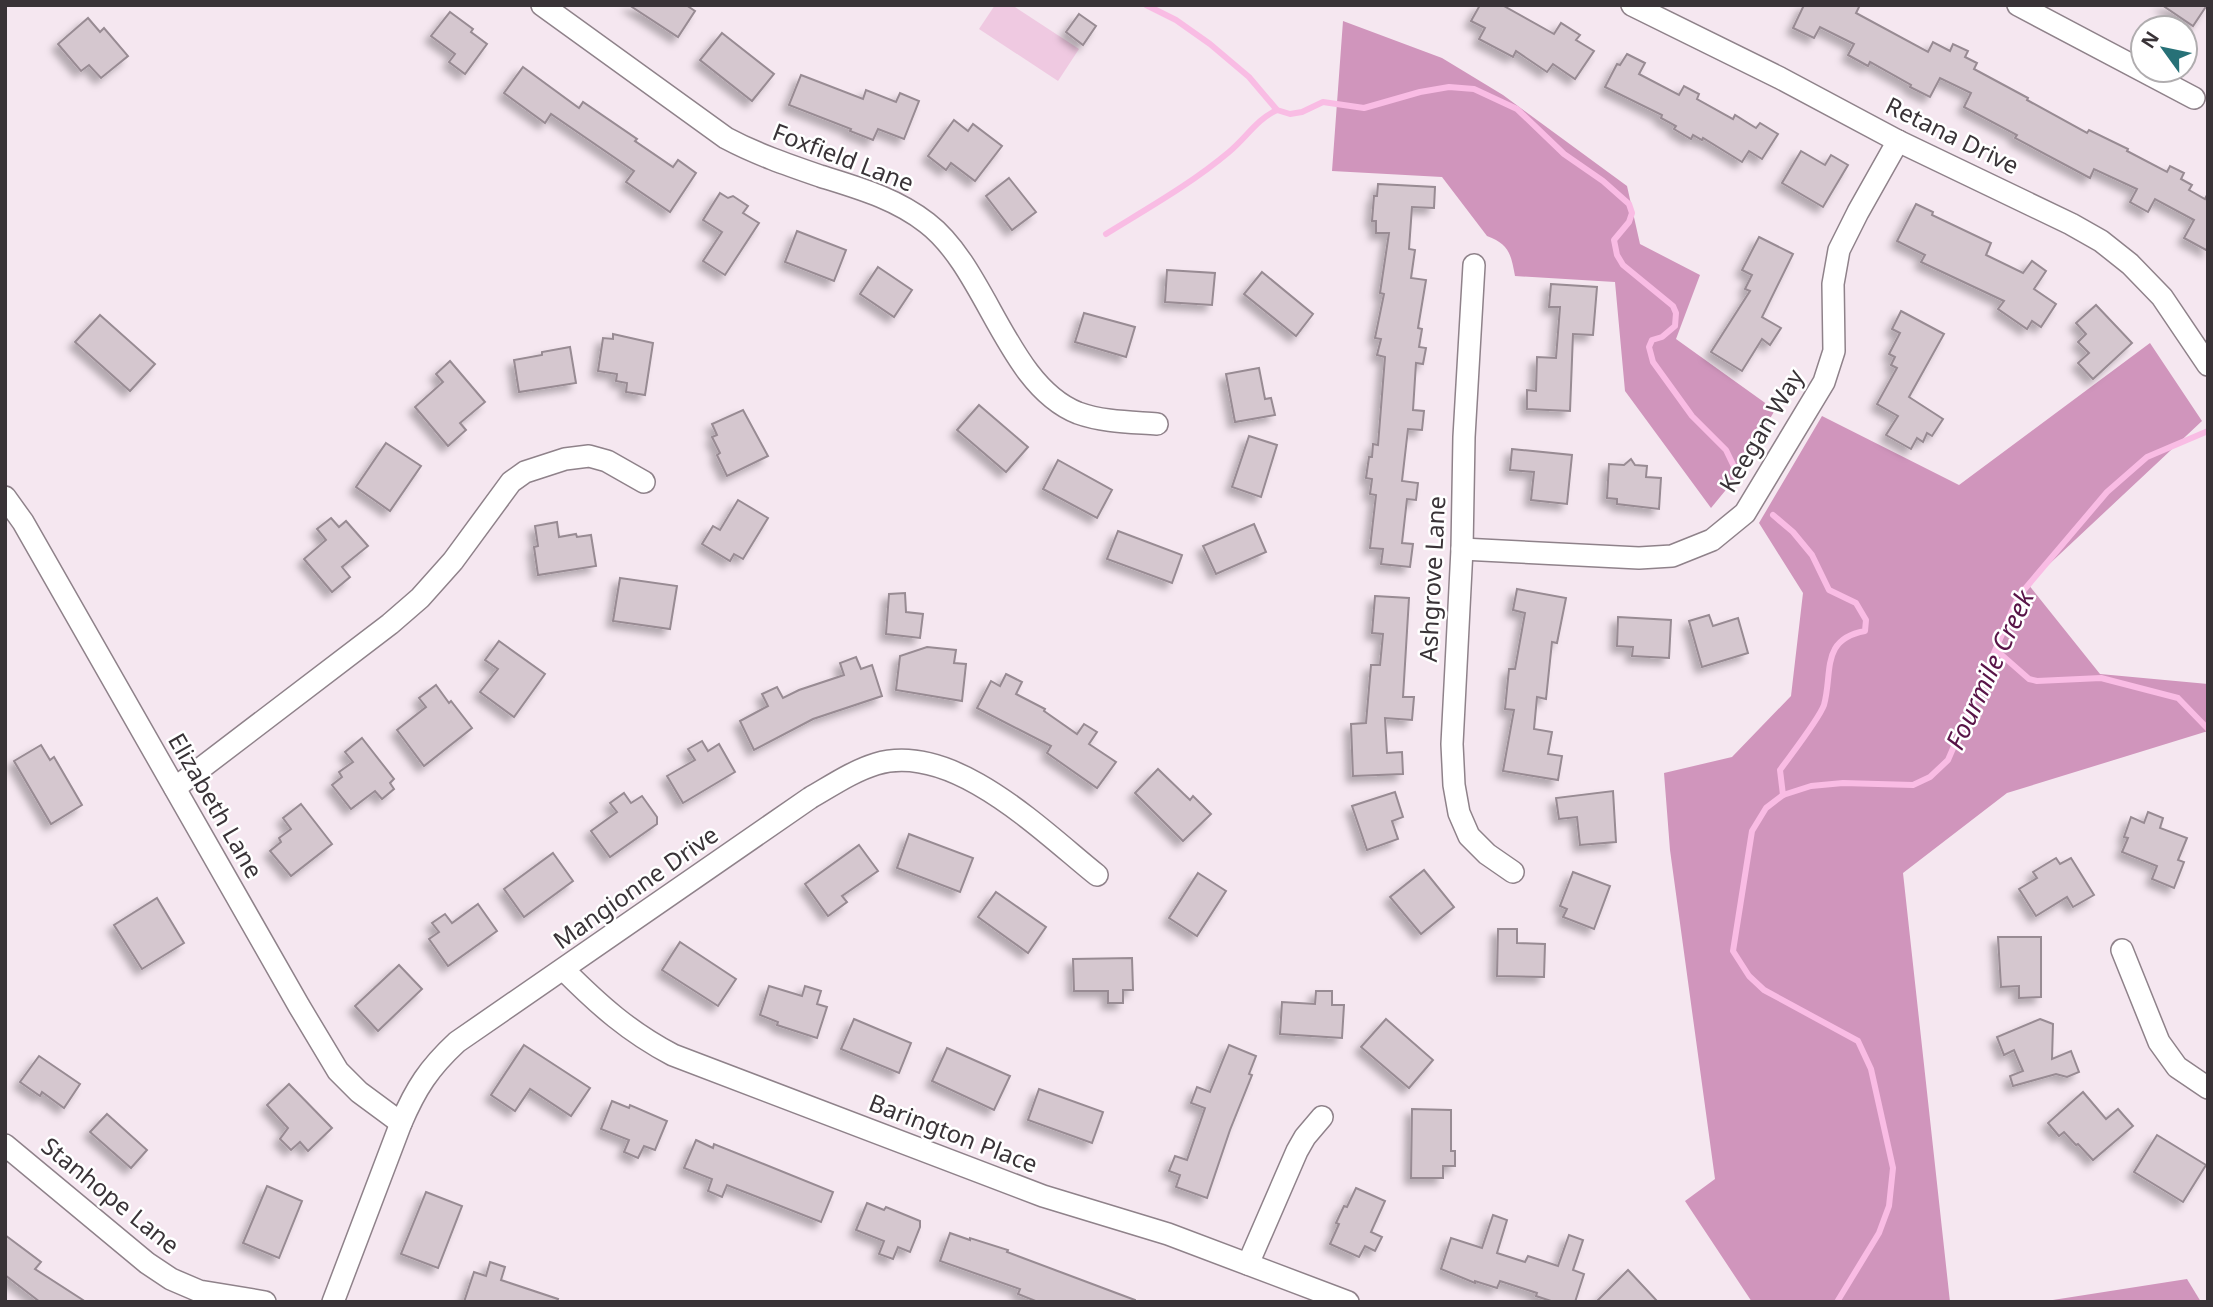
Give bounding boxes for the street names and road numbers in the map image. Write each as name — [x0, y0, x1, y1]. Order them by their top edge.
street label: Retana Drive — [1880, 88, 2025, 181]
street label: Foxfield Lane — [768, 115, 919, 199]
street label: Keegan Way — [1711, 362, 1811, 498]
street label: Ashgrove Lane — [1411, 495, 1452, 663]
street label: Elizabeth Lane — [161, 726, 271, 884]
street label: Mangionne Drive — [546, 818, 724, 956]
street label: Barington Place — [864, 1085, 1043, 1180]
street label: Stanhope Lane — [35, 1129, 187, 1261]

